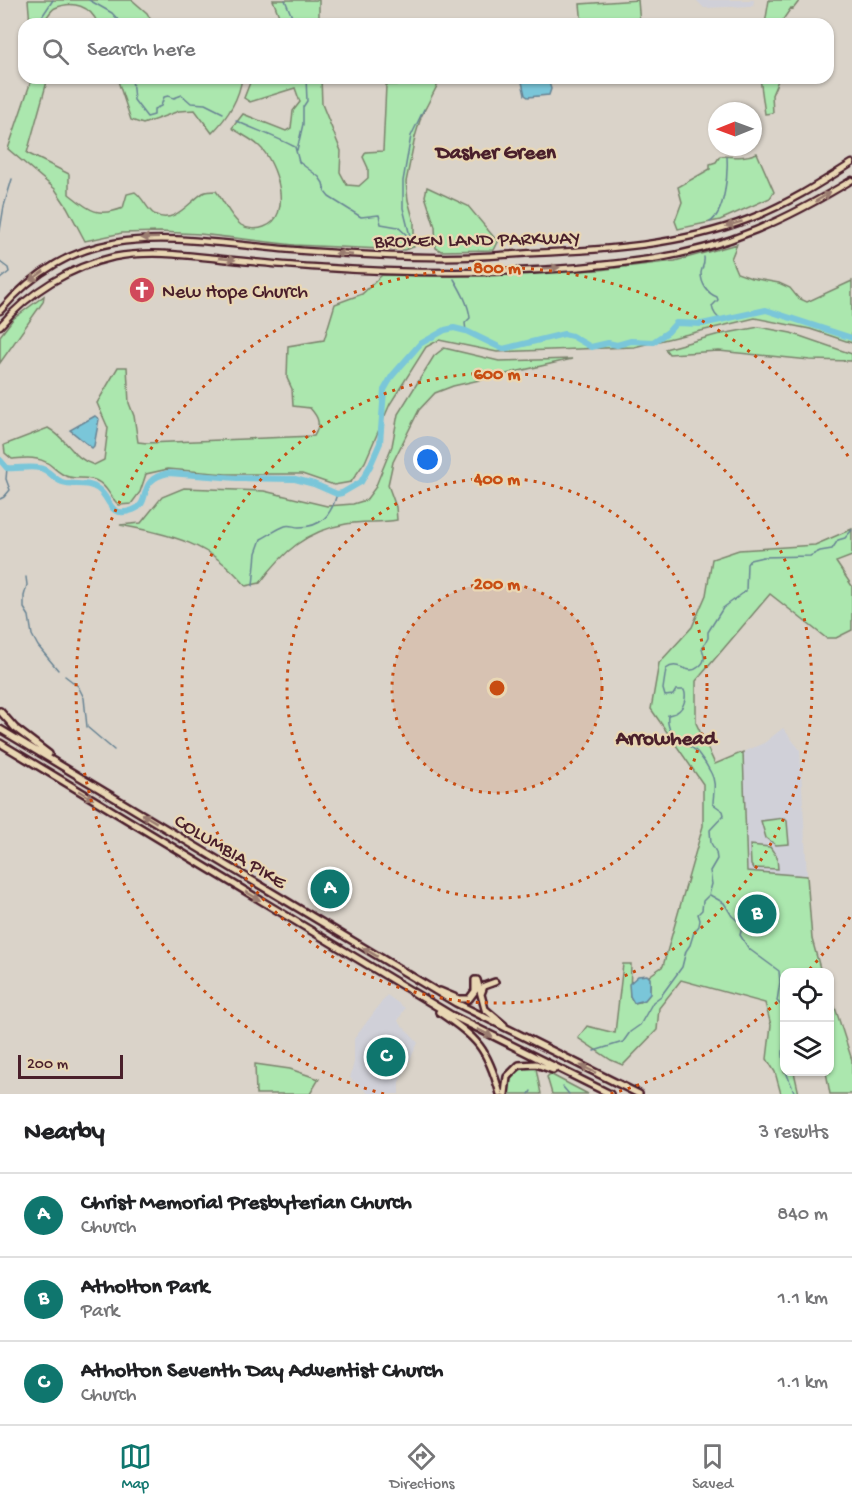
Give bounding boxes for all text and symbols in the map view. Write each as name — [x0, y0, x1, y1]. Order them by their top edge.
search box — [18, 18, 834, 84]
icon: search — [39, 35, 72, 68]
text: Search here — [87, 38, 195, 64]
north arrow — [708, 102, 762, 156]
district label: Dasher Green — [434, 142, 557, 167]
one-way arrow — [815, 192, 831, 203]
one-way arrow — [725, 220, 743, 229]
street label: BROKEN LAND PARKWAY — [373, 228, 580, 255]
one-way arrow — [140, 234, 159, 243]
one-way arrow — [334, 249, 353, 259]
one-way arrow — [218, 254, 237, 264]
text: 800 m — [473, 259, 521, 280]
one-way arrow — [542, 263, 561, 273]
one-way arrow — [29, 270, 45, 282]
church icon: New Hope Church — [127, 275, 157, 305]
place label: New Hope Church — [162, 282, 308, 305]
text: 600 m — [474, 365, 521, 386]
your location — [413, 445, 442, 474]
text: 400 m — [473, 470, 520, 491]
text: 200 m — [474, 575, 520, 596]
centre of rings — [487, 678, 507, 698]
district label: Arrowhead — [615, 728, 719, 753]
one-way arrow — [78, 789, 94, 800]
street label: COLUMBIA PIKE — [169, 811, 291, 896]
one-way arrow — [141, 813, 157, 824]
pin: A — [310, 866, 350, 912]
one-way arrow — [245, 890, 261, 901]
pin: B — [738, 892, 777, 936]
one-way arrow — [361, 947, 378, 957]
map controls — [780, 968, 834, 1076]
button: locate — [780, 968, 834, 1022]
button: layers — [780, 1022, 834, 1076]
one-way arrow — [477, 1029, 494, 1038]
pin: C — [366, 1034, 406, 1080]
scale bar — [18, 1052, 123, 1080]
text: 200 m — [27, 1056, 68, 1075]
one-way arrow — [580, 1065, 597, 1074]
text: Nearby — [24, 1118, 105, 1149]
text: 3 results — [759, 1122, 828, 1145]
text: Christ Memorial Presbyterian Church — [81, 1191, 412, 1217]
text: A — [38, 1204, 49, 1227]
text: 840 m — [777, 1204, 828, 1227]
text: Church — [81, 1217, 137, 1240]
text: Atholton Park — [81, 1275, 209, 1301]
text: B — [38, 1288, 49, 1311]
text: 1.1 km — [778, 1288, 828, 1311]
text: Park — [81, 1301, 119, 1324]
text: Atholton Seventh Day Adventist Church — [81, 1359, 443, 1385]
text: C — [38, 1372, 49, 1395]
text: 1.1 km — [778, 1372, 828, 1395]
text: Church — [81, 1385, 137, 1408]
tab: Map — [119, 1440, 152, 1495]
tab: Directions — [389, 1440, 455, 1495]
tab: Saved — [692, 1440, 733, 1495]

